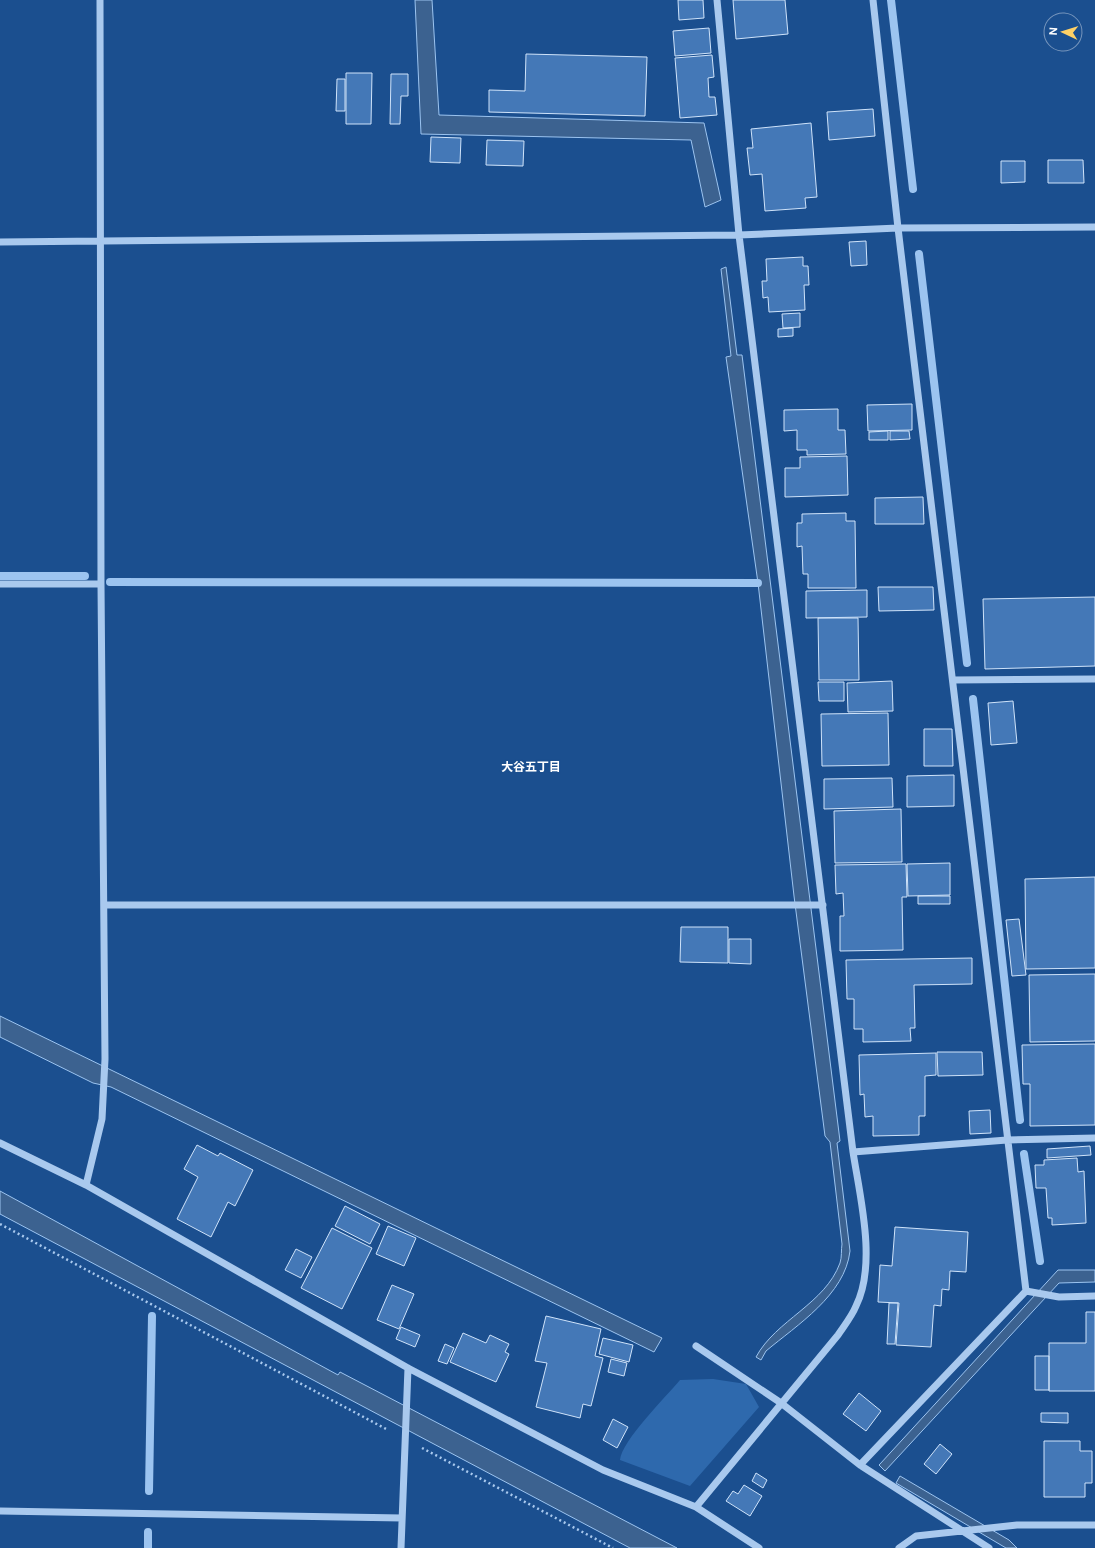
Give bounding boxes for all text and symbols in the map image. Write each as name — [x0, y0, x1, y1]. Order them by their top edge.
north arrow — [1043, 12, 1083, 52]
text: N — [1046, 27, 1060, 36]
district label: 大谷五丁目 — [501, 759, 561, 775]

